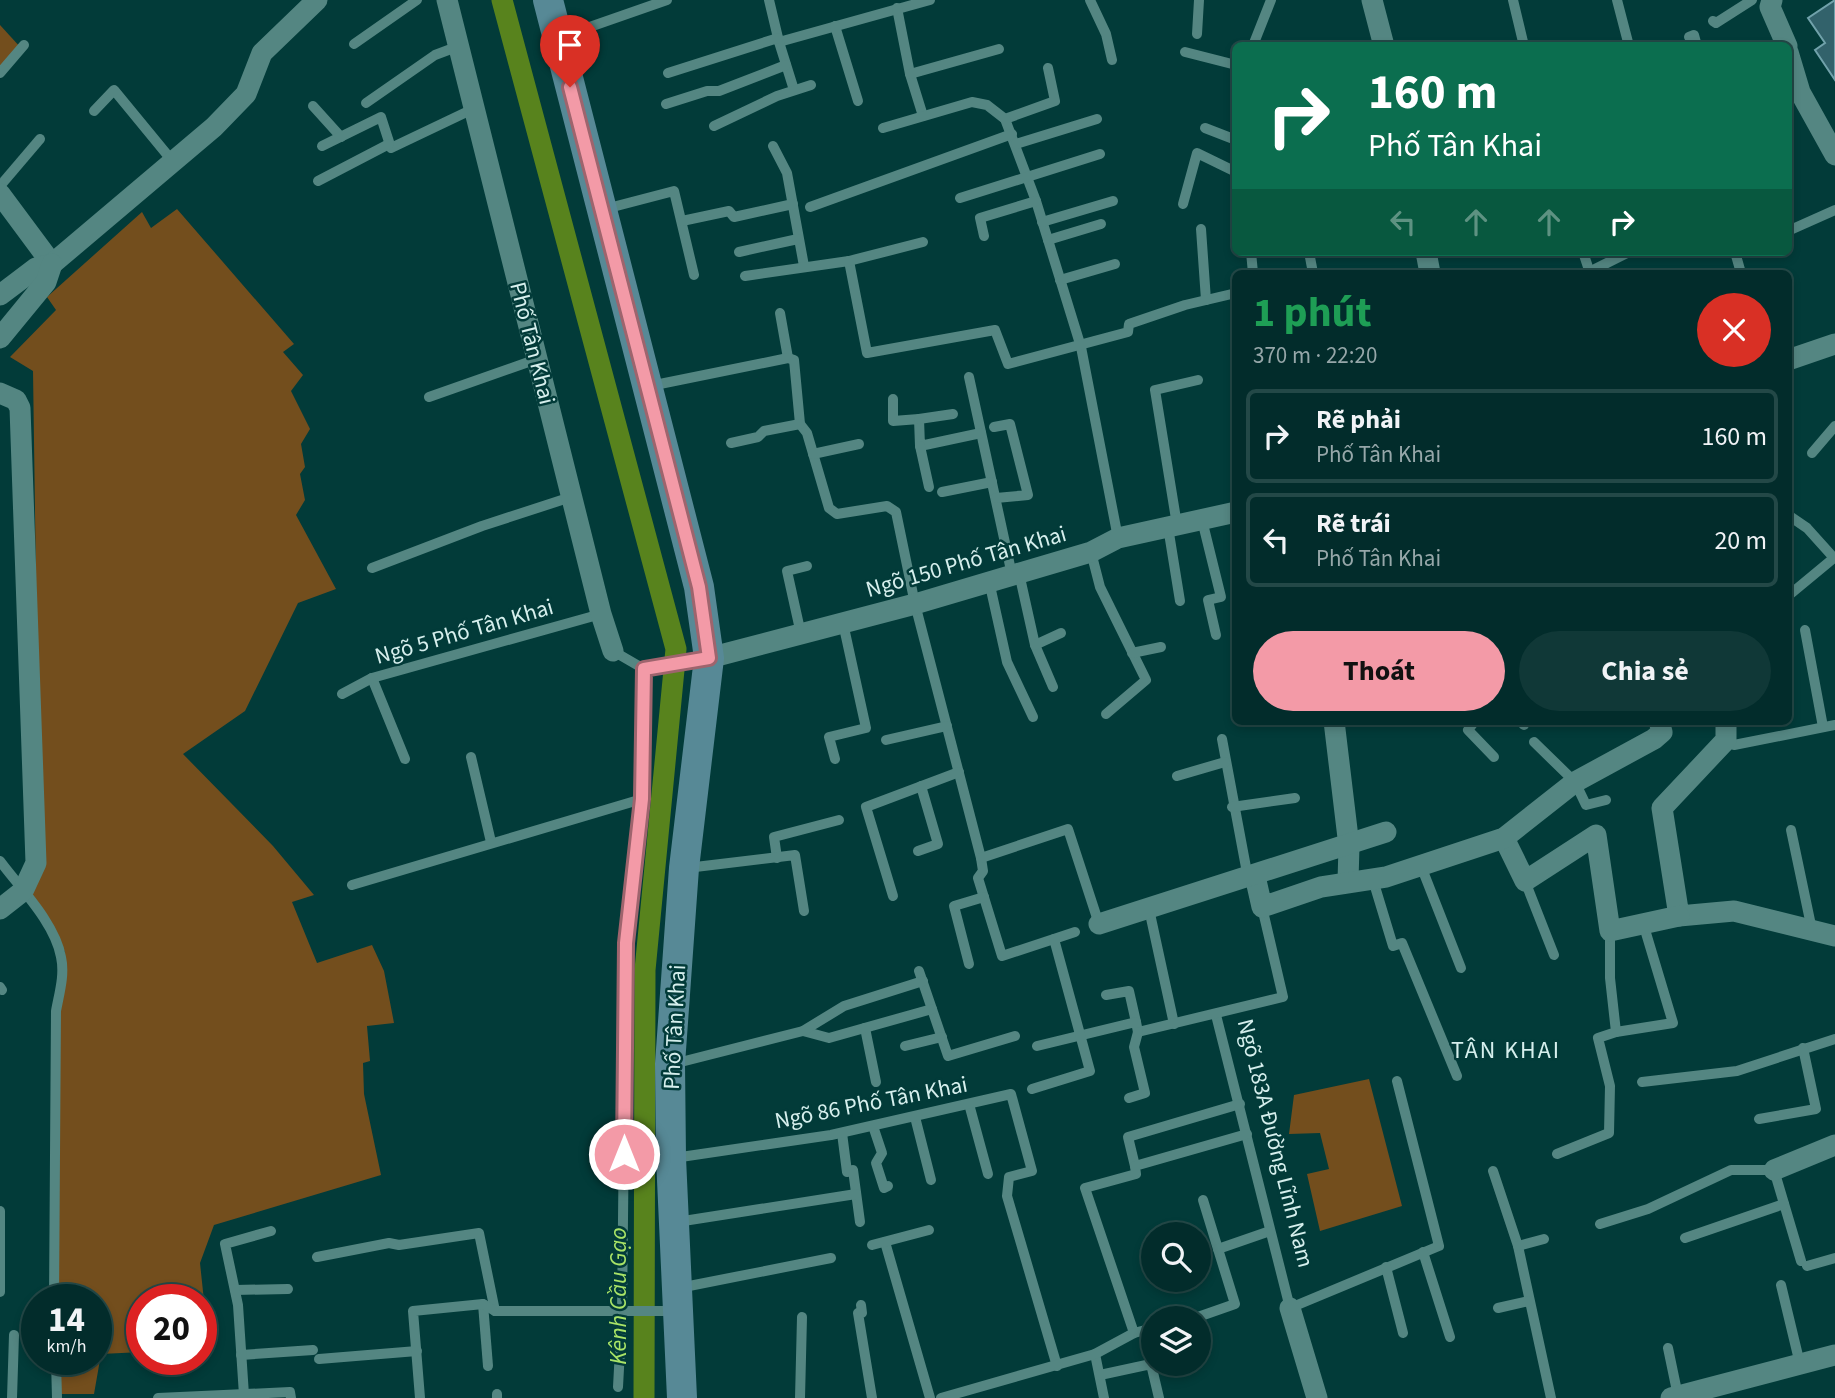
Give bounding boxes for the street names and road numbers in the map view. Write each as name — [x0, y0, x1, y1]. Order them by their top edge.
street label: Phố Tân Khai — [501, 278, 564, 408]
street label: Ngõ 150 Phố Tân Khai — [862, 517, 1070, 606]
street label: Ngõ 5 Phố Tân Khai — [371, 590, 557, 673]
street label: Phố Tân Khai — [655, 964, 694, 1090]
street label: Ngõ 183A Đường Lĩnh Nam — [1229, 1015, 1322, 1271]
street label: Ngõ 86 Phố Tân Khai — [772, 1068, 970, 1137]

